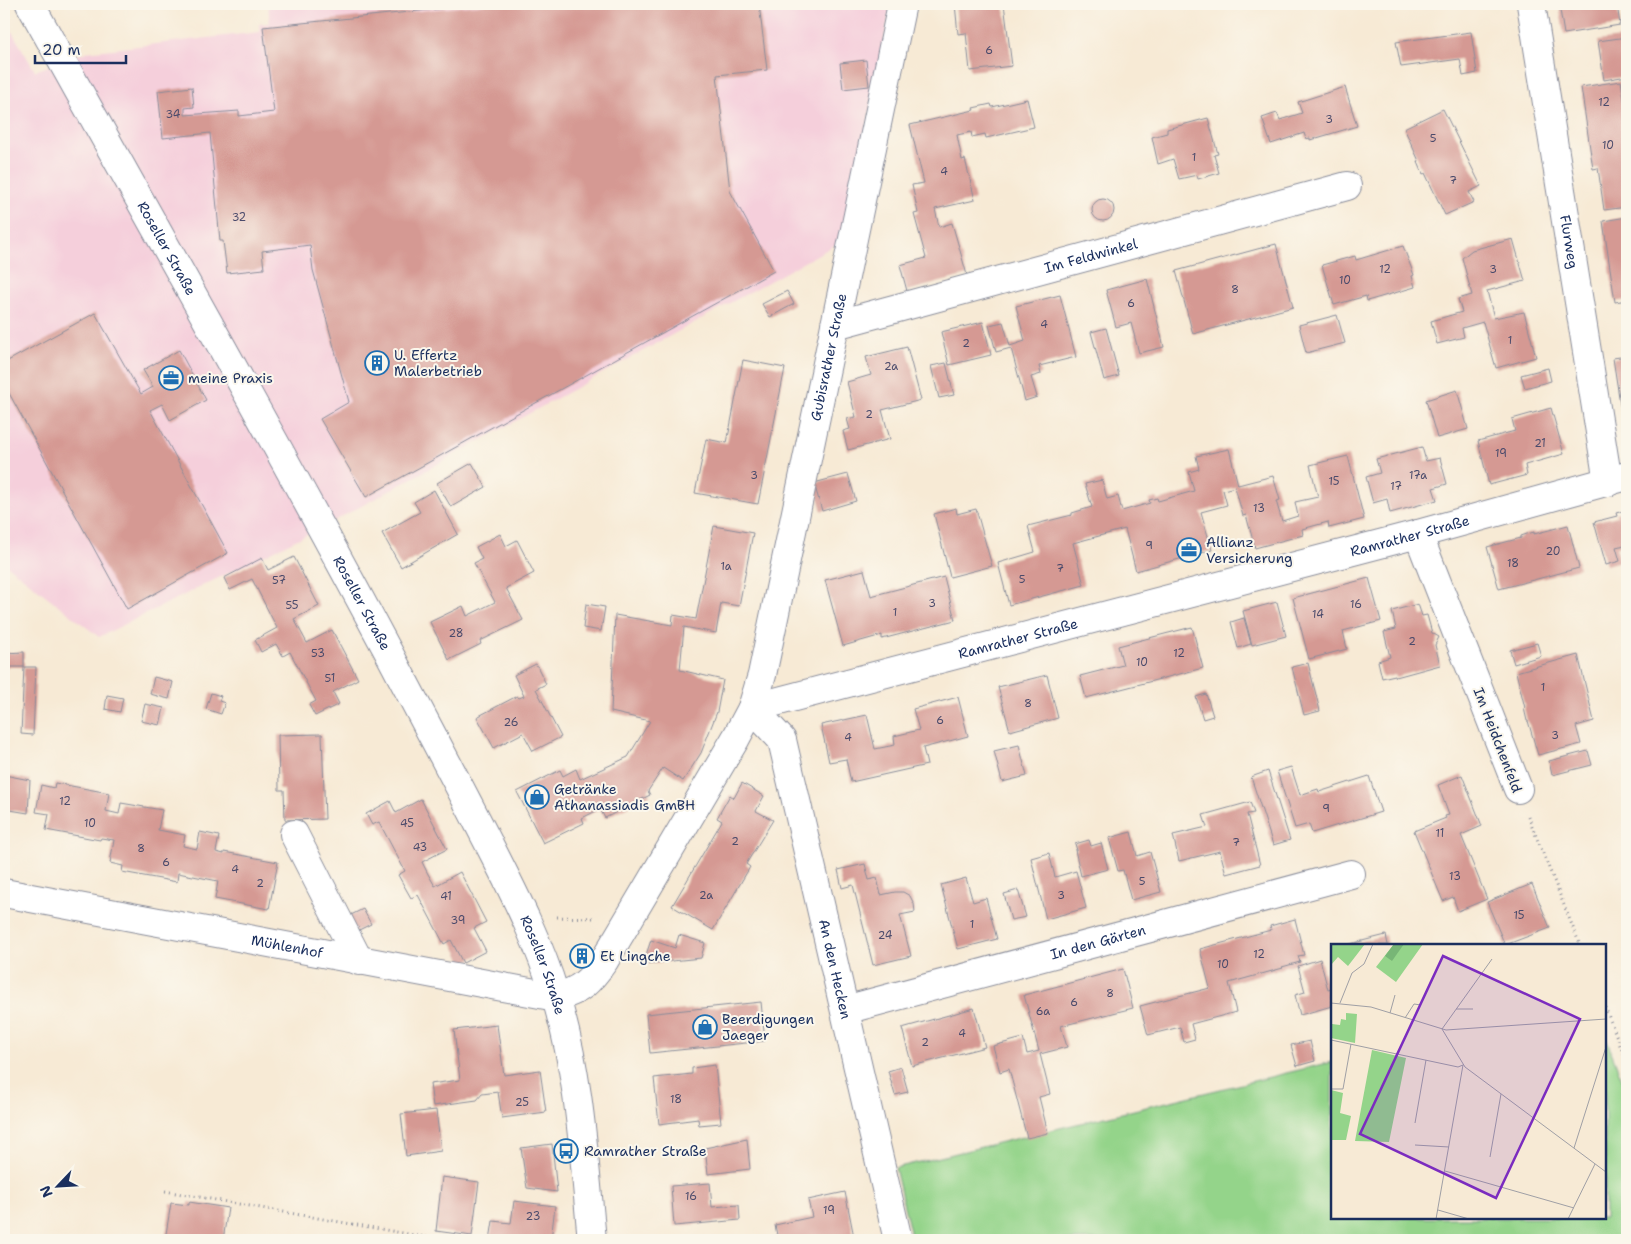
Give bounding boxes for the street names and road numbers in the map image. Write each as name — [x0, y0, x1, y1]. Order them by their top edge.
street label: Roseller Straße — [133, 198, 200, 298]
street label: Flurweg — [1556, 214, 1583, 270]
street label: Im Feldwinkel — [1042, 234, 1140, 277]
street label: Gubisrather Straße — [806, 291, 850, 422]
street label: Ramrather Straße — [1348, 511, 1472, 560]
street label: Roseller Straße — [329, 553, 395, 653]
street label: Ramrather Straße — [956, 614, 1080, 663]
street label: Im Heidchenfeld — [1470, 685, 1526, 795]
street label: Roseller Straße — [516, 912, 569, 1017]
street label: An den Hecken — [815, 917, 856, 1021]
street label: In den Gärten — [1048, 920, 1148, 963]
street label: Mühlenhof — [250, 931, 325, 962]

